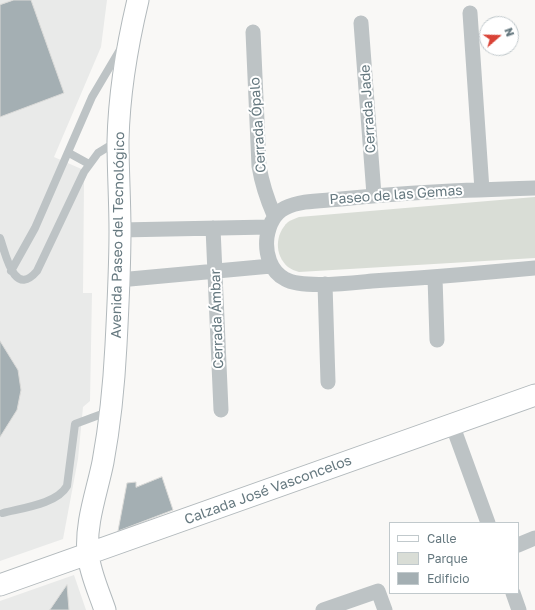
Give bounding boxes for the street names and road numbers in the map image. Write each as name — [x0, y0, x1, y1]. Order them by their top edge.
street label: Cerrada Jade — [357, 64, 379, 154]
street label: Cerrada Ópalo — [246, 77, 270, 173]
street label: Avenida Paseo del Tecnológico — [108, 131, 128, 339]
street label: Paseo de las Gemas — [329, 182, 463, 208]
street label: Cerrada Ámbar — [207, 269, 227, 369]
street label: Calzada José Vasconcelos — [182, 452, 354, 528]

